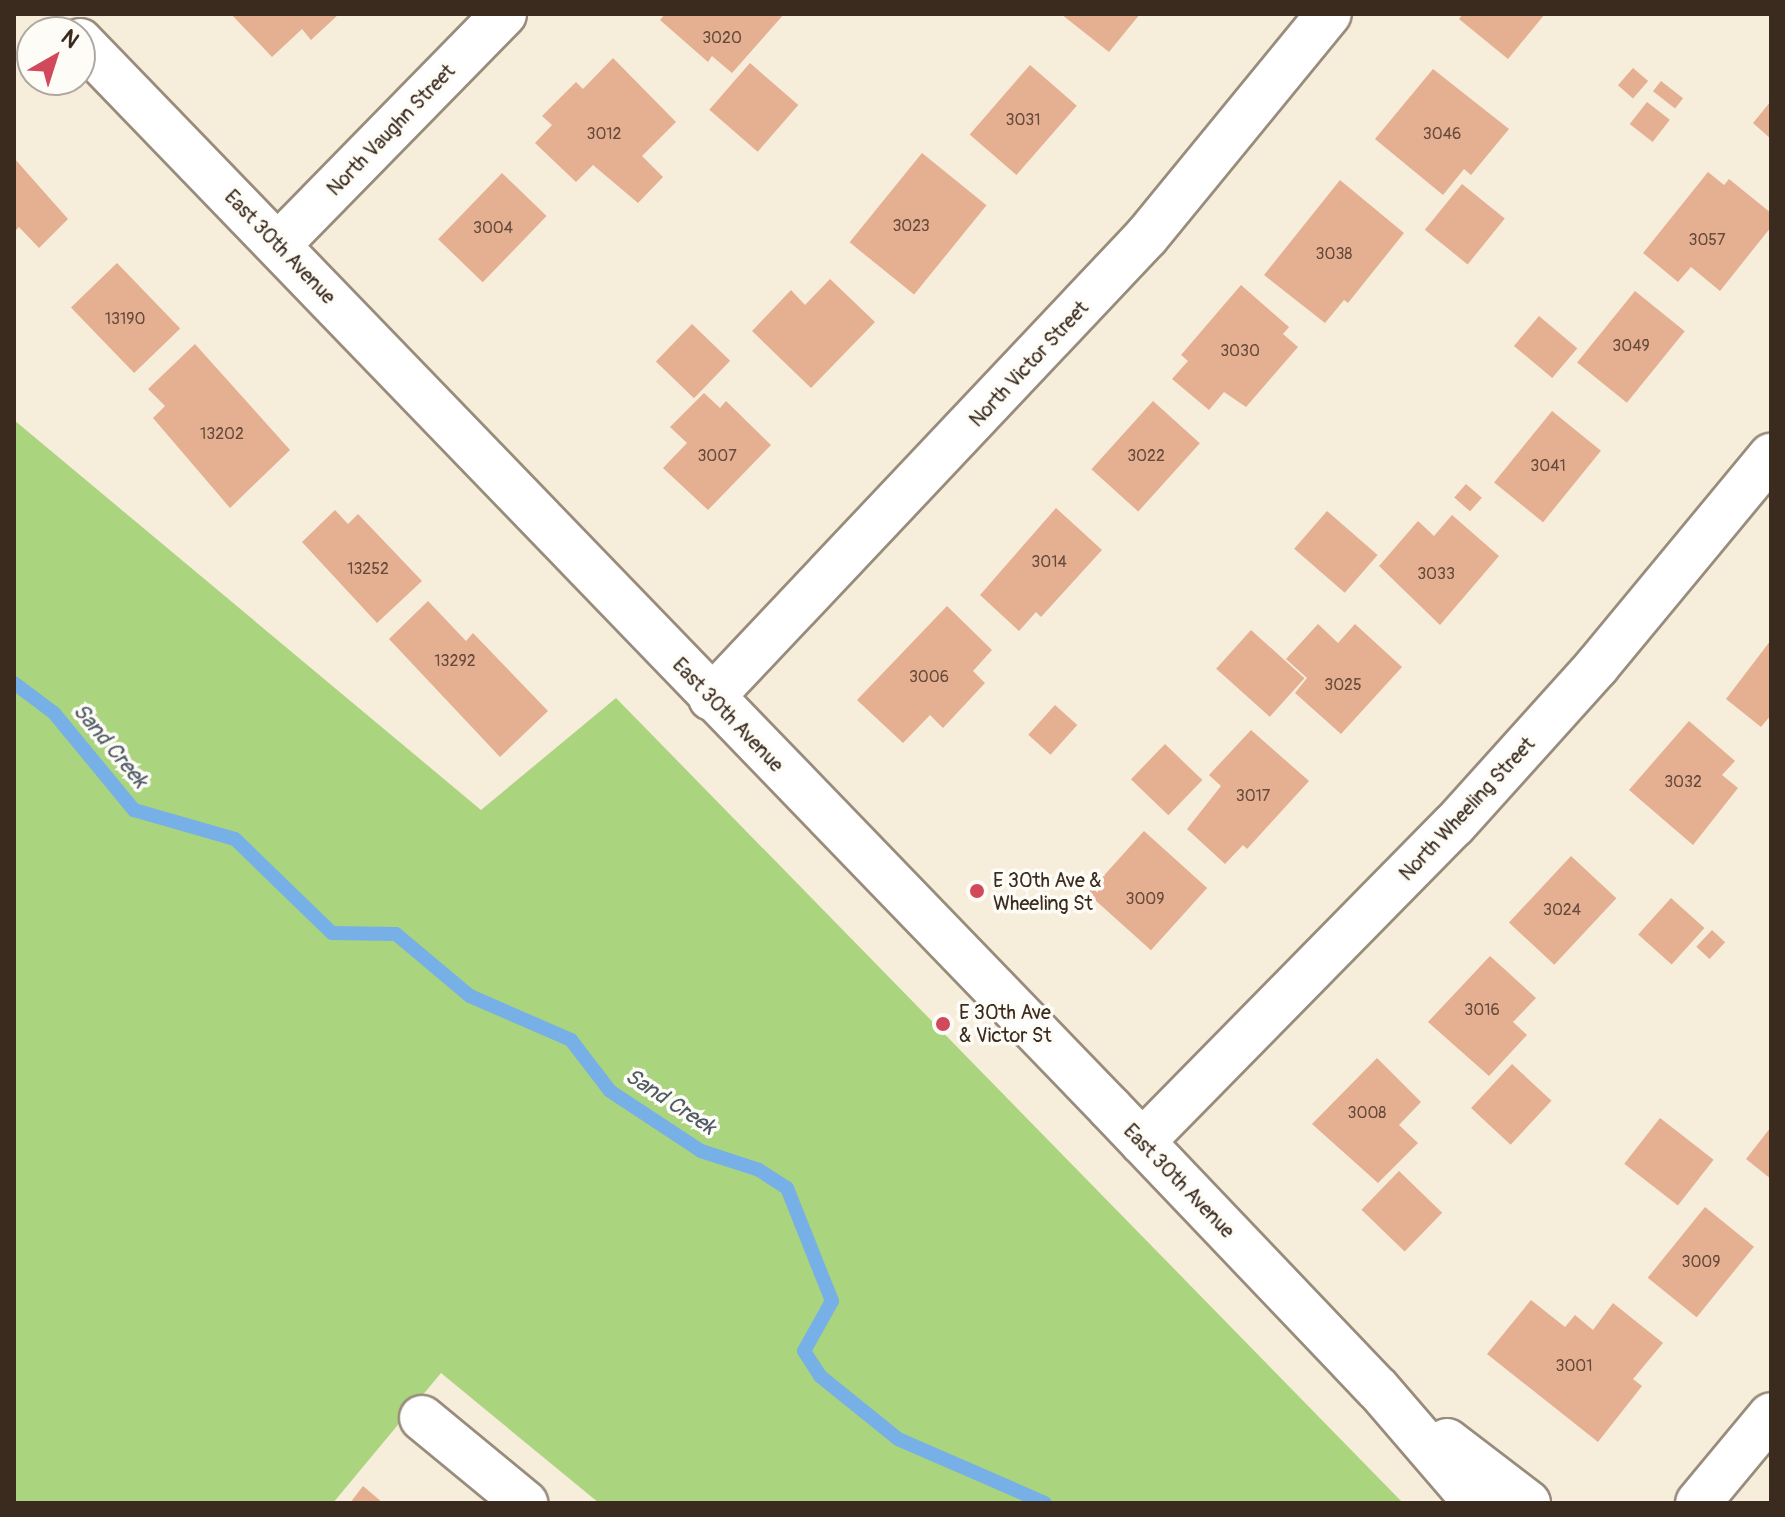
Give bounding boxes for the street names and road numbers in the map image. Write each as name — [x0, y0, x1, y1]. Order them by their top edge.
street label: North Vaughn Street — [322, 59, 460, 201]
street label: East 30th Avenue — [220, 185, 340, 309]
street label: North Victor Street — [965, 296, 1093, 432]
street label: East 30th Avenue — [668, 653, 788, 777]
street label: North Wheeling Street — [1394, 732, 1540, 886]
street label: East 30th Avenue — [1119, 1119, 1239, 1243]

